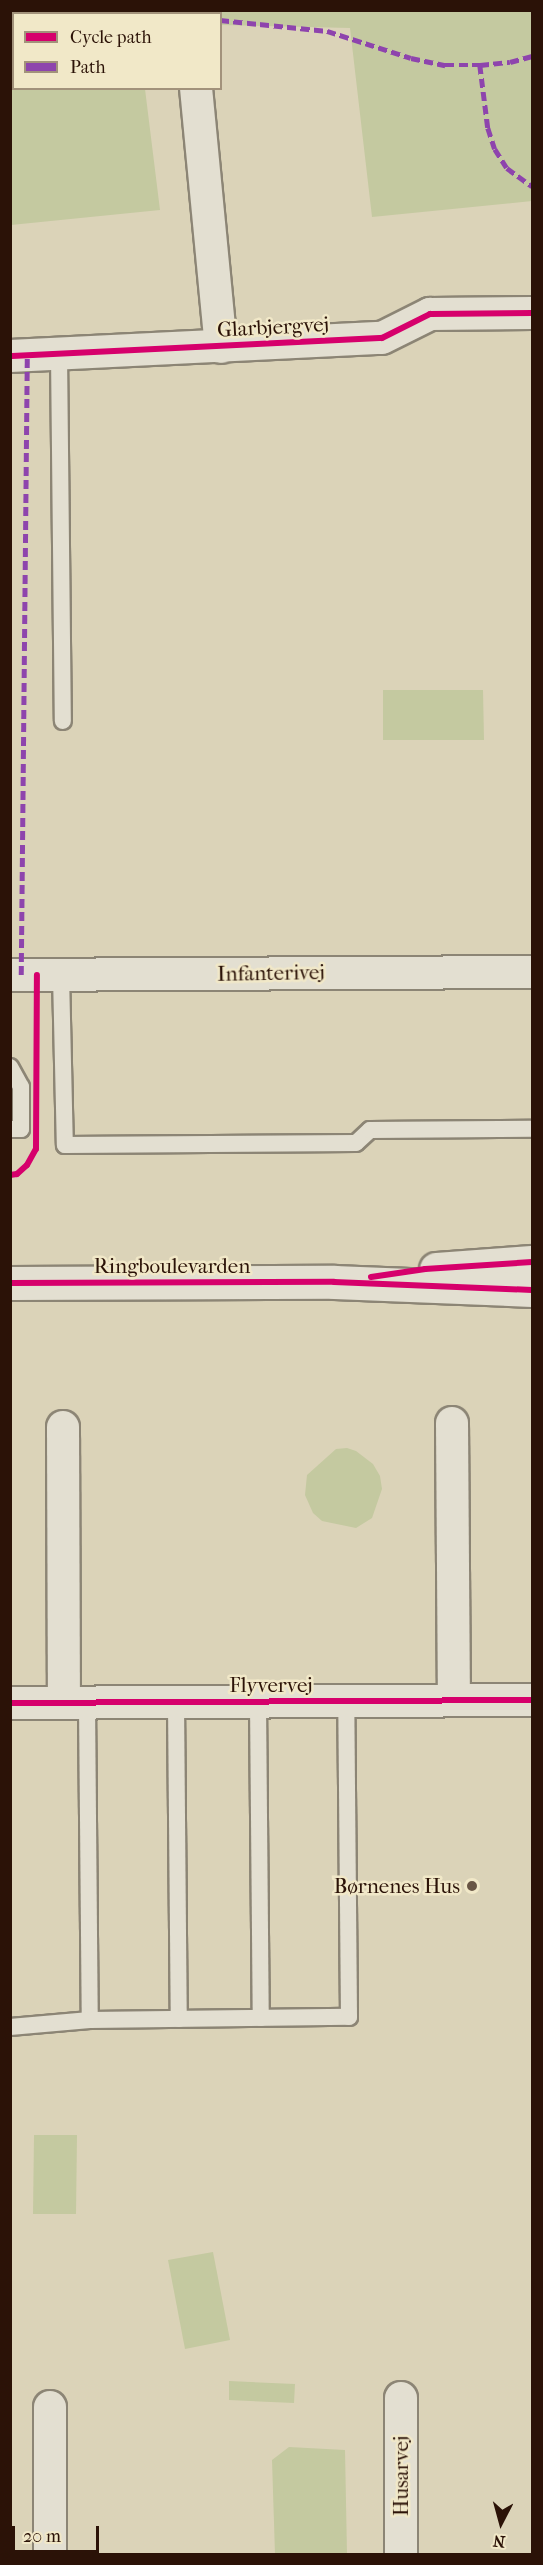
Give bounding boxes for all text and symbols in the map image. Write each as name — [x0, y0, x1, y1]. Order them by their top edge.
legend — [12, 12, 222, 90]
text: Cycle path — [70, 27, 151, 48]
text: Path — [70, 57, 106, 78]
street label: Glarbjergvej — [216, 311, 330, 343]
street label: Infanterivej — [217, 959, 325, 987]
street label: Ringboulevarden — [94, 1253, 250, 1279]
street label: Flyvervej — [229, 1672, 313, 1698]
place label: Børnenes Hus — [334, 1873, 460, 1899]
marker: Børnenes Hus — [465, 1879, 479, 1893]
street label: Husarvej — [388, 2436, 414, 2516]
north arrow — [471, 2493, 531, 2553]
scale bar — [15, 2514, 102, 2552]
text: 20 m — [23, 2526, 61, 2547]
text: N — [492, 2531, 506, 2551]

